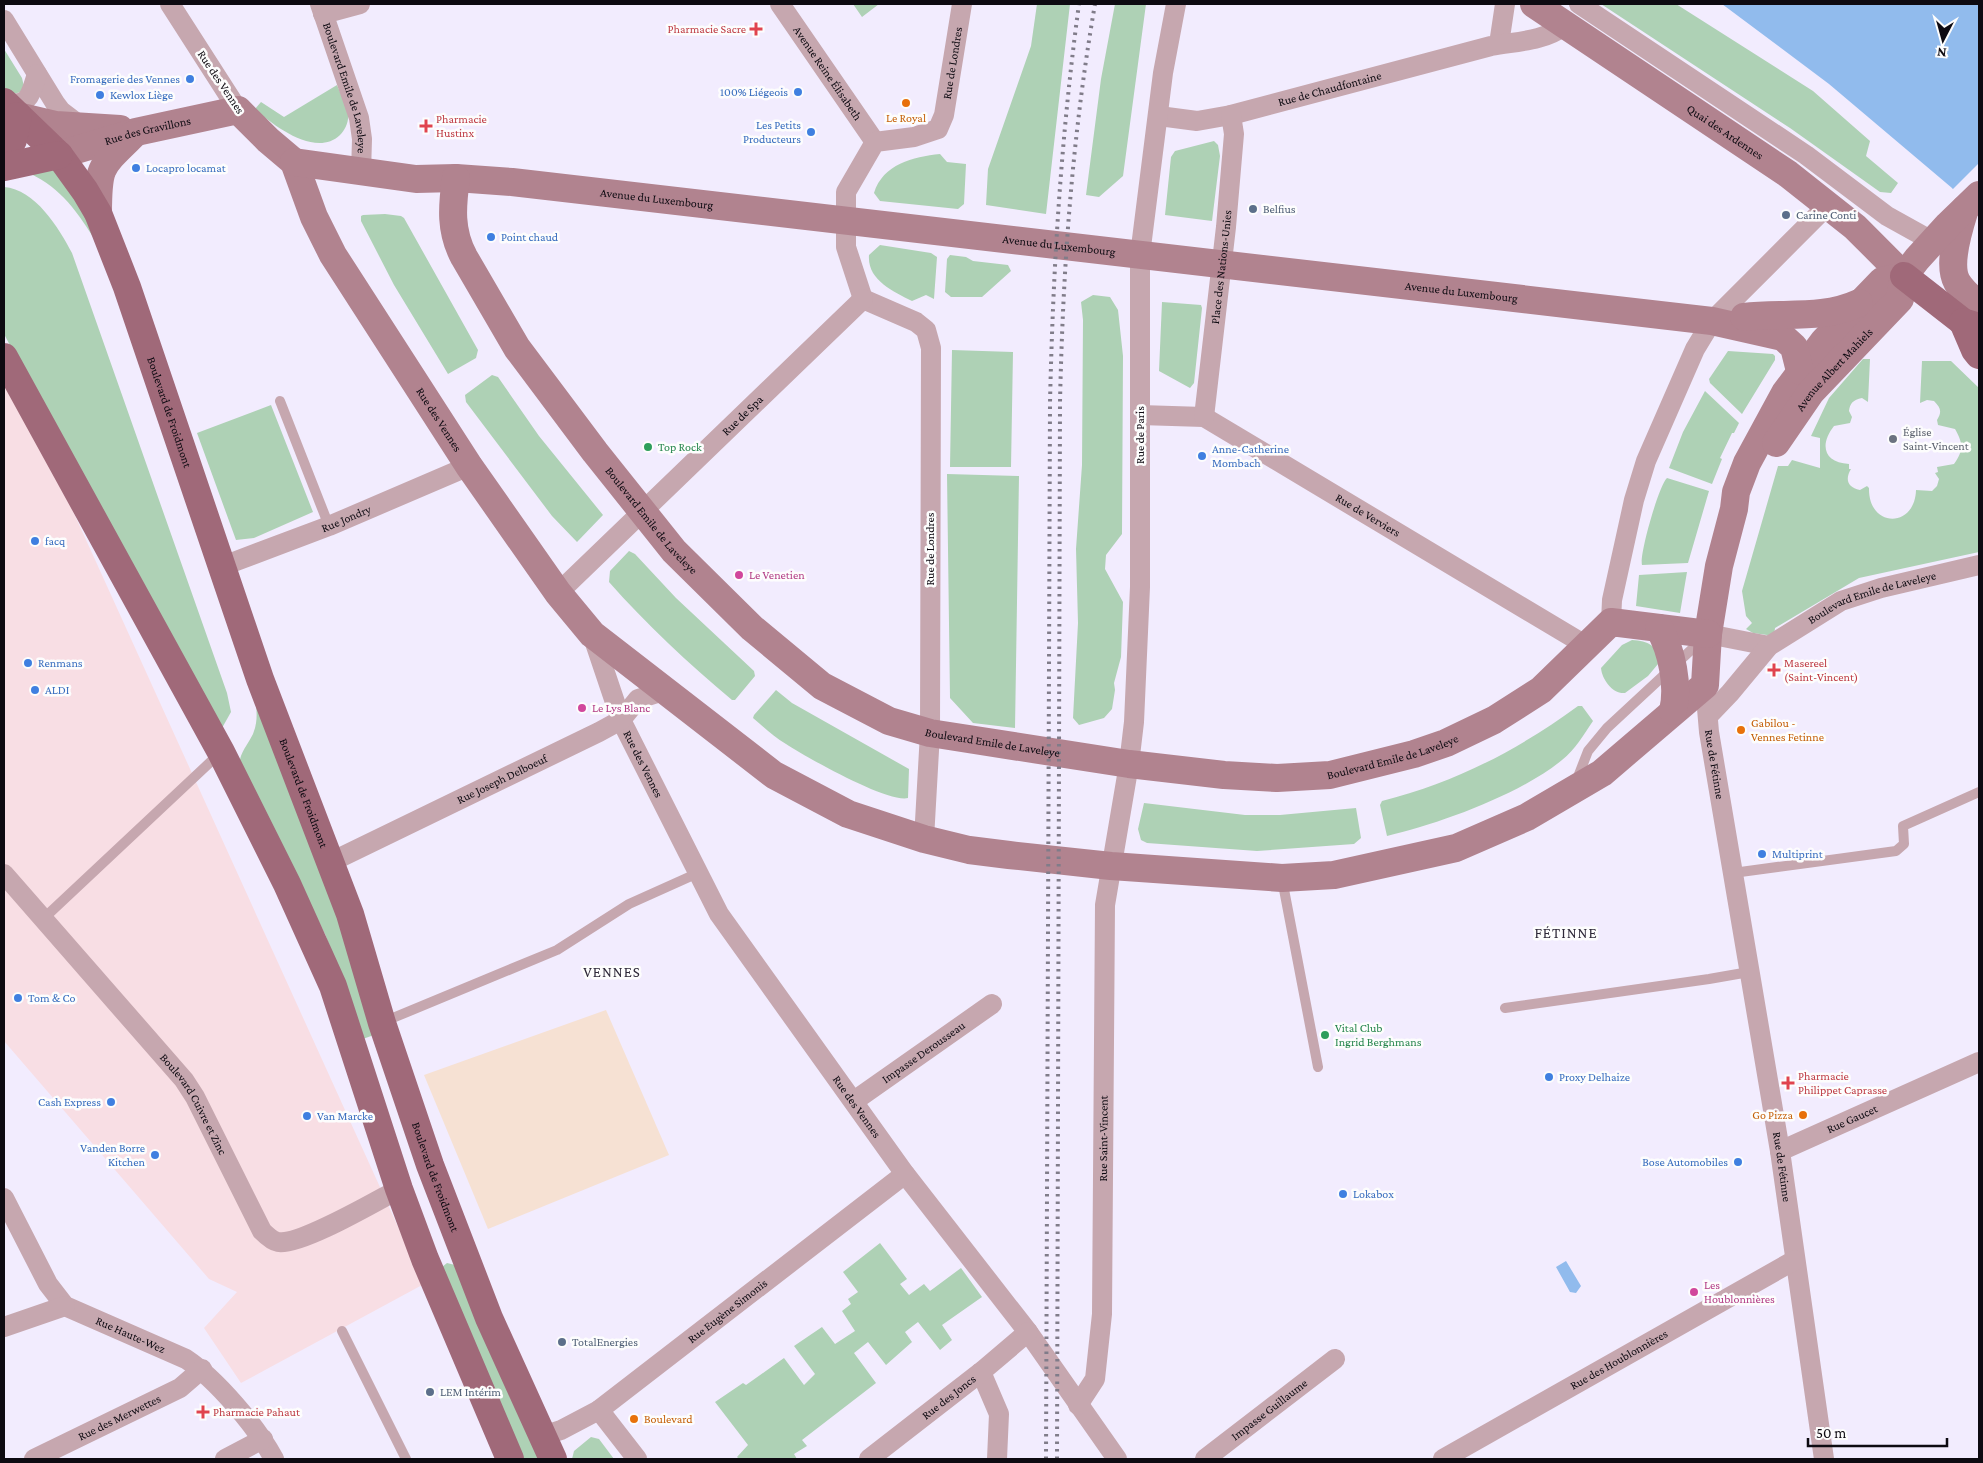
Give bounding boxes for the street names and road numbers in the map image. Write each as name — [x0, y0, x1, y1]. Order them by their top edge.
street label: Boulevard Emile de Laveleye — [320, 21, 369, 154]
street label: Avenue Reine Élisabeth — [790, 23, 865, 124]
street label: Rue de Londres — [940, 26, 965, 100]
street label: Rue des Vennes — [195, 48, 247, 117]
street label: Rue de Chaudfontaine — [1277, 68, 1383, 109]
street label: Quai des Ardennes — [1684, 101, 1766, 163]
street label: Rue des Gravillons — [103, 113, 192, 148]
street label: Avenue du Luxembourg — [599, 185, 714, 212]
street label: Place des Nations-Unies — [1208, 209, 1234, 325]
street label: Avenue du Luxembourg — [1002, 232, 1116, 259]
street label: Avenue du Luxembourg — [1404, 278, 1519, 305]
street label: Avenue Albert Mahiels — [1793, 325, 1876, 414]
street label: Boulevard de Froidmont — [144, 355, 195, 470]
street label: Rue des Vennes — [413, 385, 465, 455]
street label: Rue de Spa — [719, 392, 766, 438]
street label: Rue de Paris — [1133, 406, 1147, 464]
street label: Boulevard Emile de Laveleye — [602, 464, 700, 577]
street label: Rue de Verviers — [1333, 490, 1403, 540]
street label: Rue Jondry — [319, 502, 374, 535]
street label: Rue de Londres — [923, 512, 937, 585]
street label: Boulevard Emile de Laveleye — [1805, 568, 1937, 627]
street label: Boulevard Emile de Laveleye — [923, 725, 1061, 760]
street label: Rue des Vennes — [620, 728, 666, 800]
street label: Rue de Fétinne — [1702, 728, 1727, 800]
street label: Boulevard Emile de Laveleye — [1325, 731, 1460, 783]
street label: Boulevard de Froidmont — [276, 736, 331, 851]
street label: Rue Joseph Delboeuf — [454, 751, 551, 807]
street label: Impasse Derousseau — [879, 1018, 968, 1086]
street label: Boulevard Cuivre et Zinc — [157, 1051, 230, 1157]
street label: Rue des Vennes — [830, 1073, 884, 1141]
street label: Rue Saint-Vincent — [1096, 1094, 1111, 1182]
street label: Rue Gaucet — [1825, 1101, 1881, 1136]
street label: Boulevard de Froidmont — [409, 1120, 462, 1235]
street label: Rue de Fétinne — [1770, 1131, 1794, 1203]
street label: Rue Eugène Simonis — [685, 1276, 770, 1346]
street label: Rue Haute-Wez — [94, 1313, 168, 1356]
street label: Rue des Houblonnières — [1568, 1326, 1670, 1393]
street label: Rue des Joncs — [919, 1372, 979, 1422]
street label: Impasse Guillaume — [1228, 1376, 1310, 1443]
street label: Rue des Merwettes — [76, 1391, 163, 1444]

